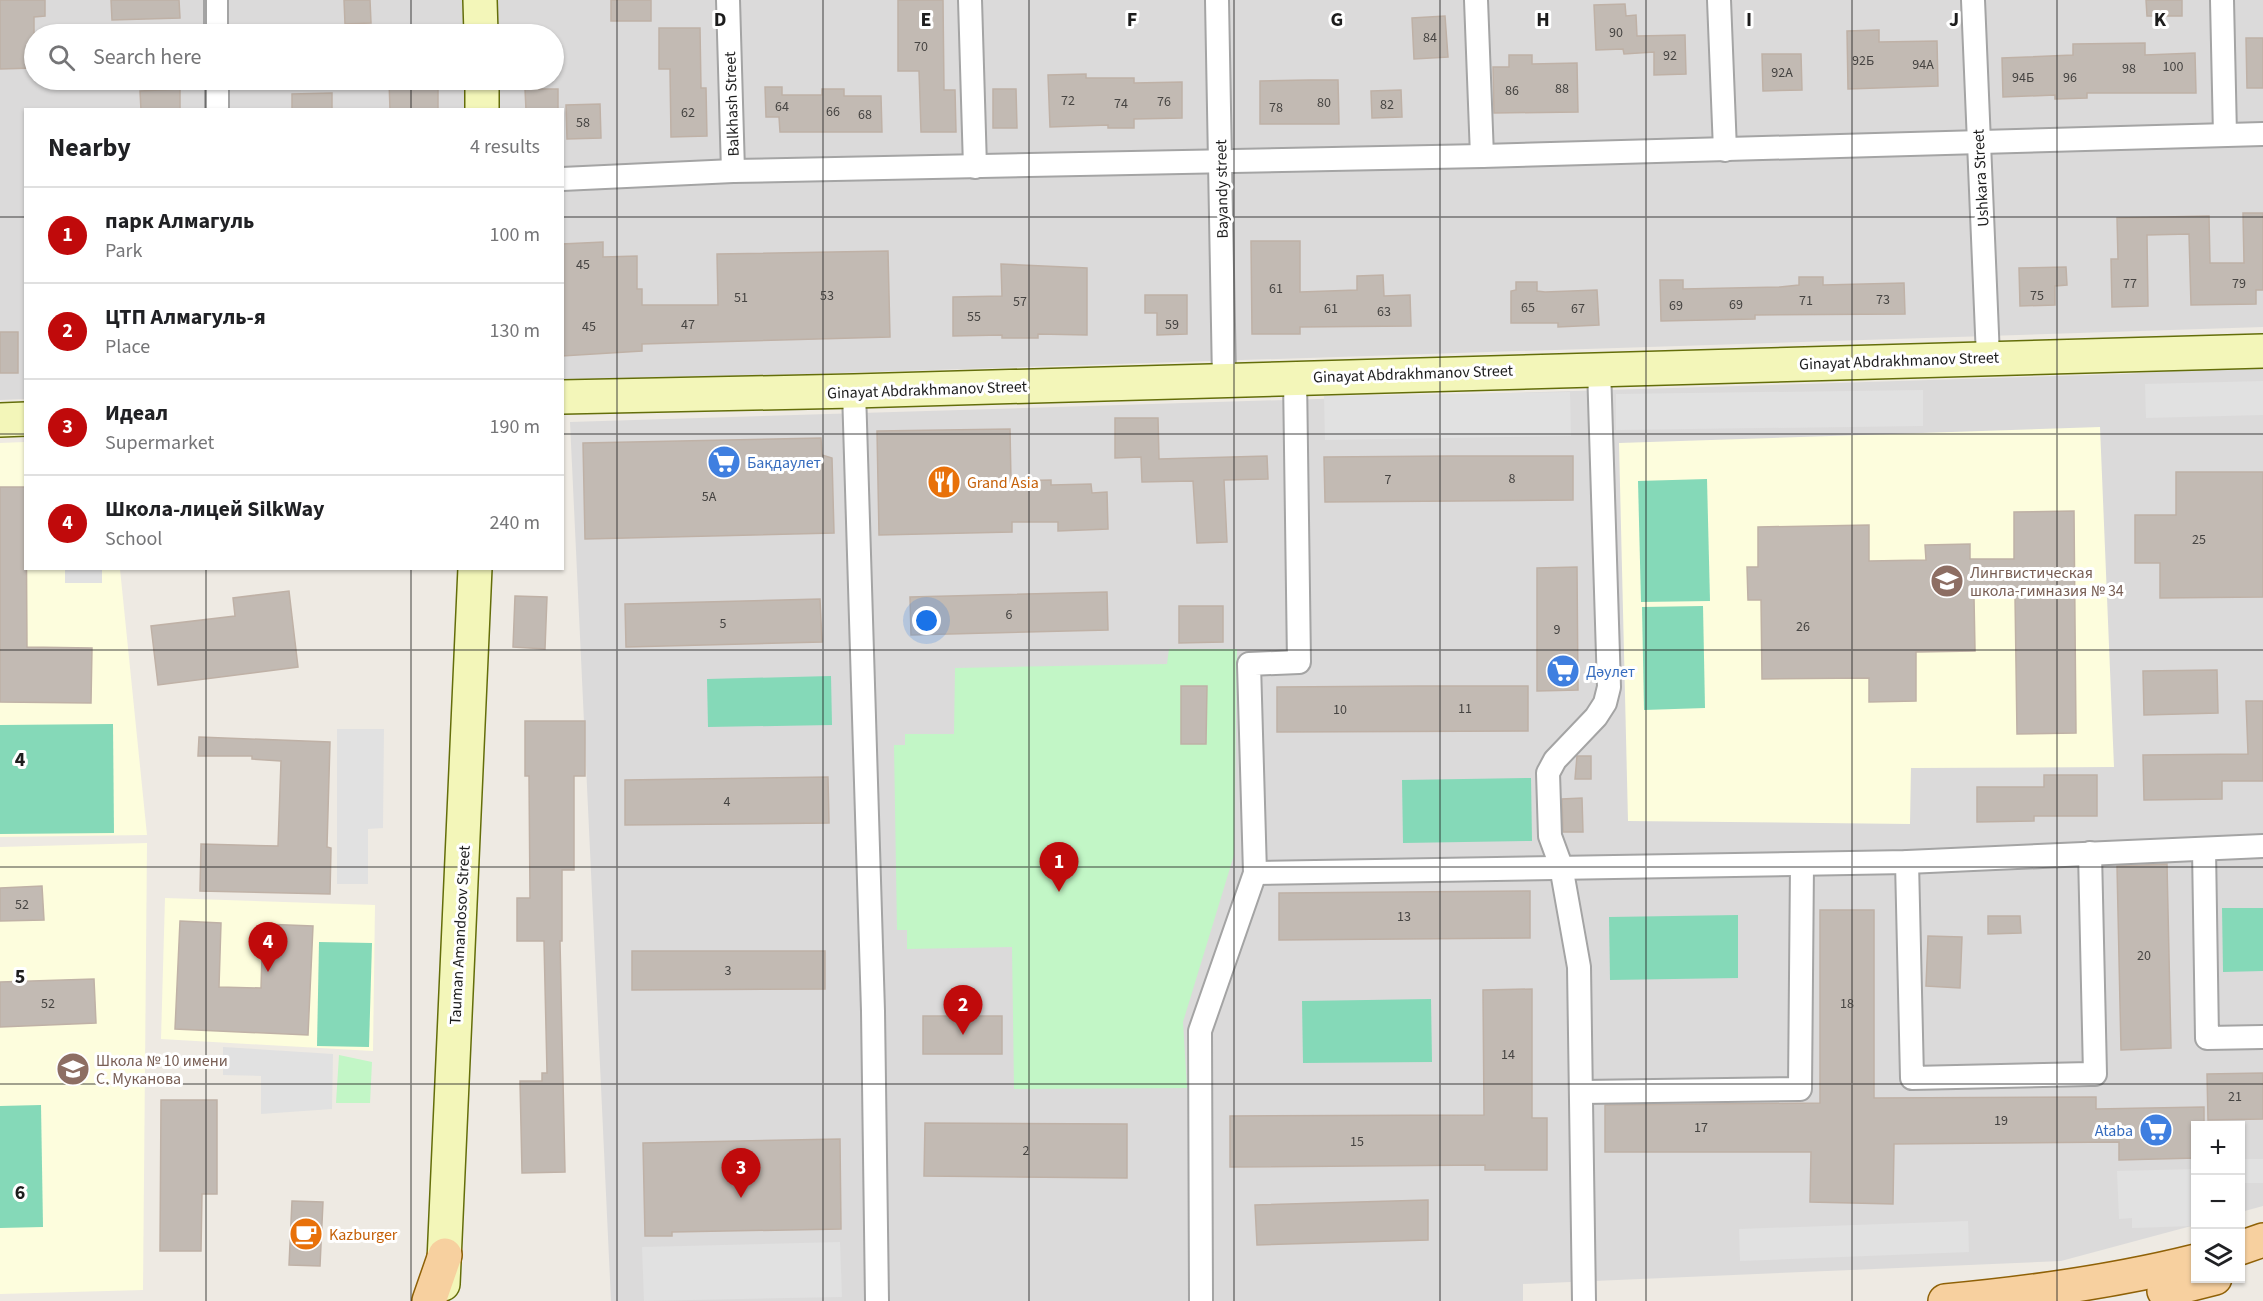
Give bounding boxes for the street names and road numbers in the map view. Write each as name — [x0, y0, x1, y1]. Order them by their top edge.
street label: Balkhash Street — [719, 51, 745, 157]
street label: Ushkara Street — [1967, 128, 1995, 227]
street label: Bayandy street — [1210, 139, 1234, 239]
street label: Ginayat Abdrakhmanov Street — [1799, 346, 2000, 375]
street label: Ginayat Abdrakhmanov Street — [1313, 359, 1514, 388]
street label: Ginayat Abdrakhmanov Street — [827, 375, 1028, 404]
street label: Tauman Amandosov Street — [444, 844, 476, 1025]

